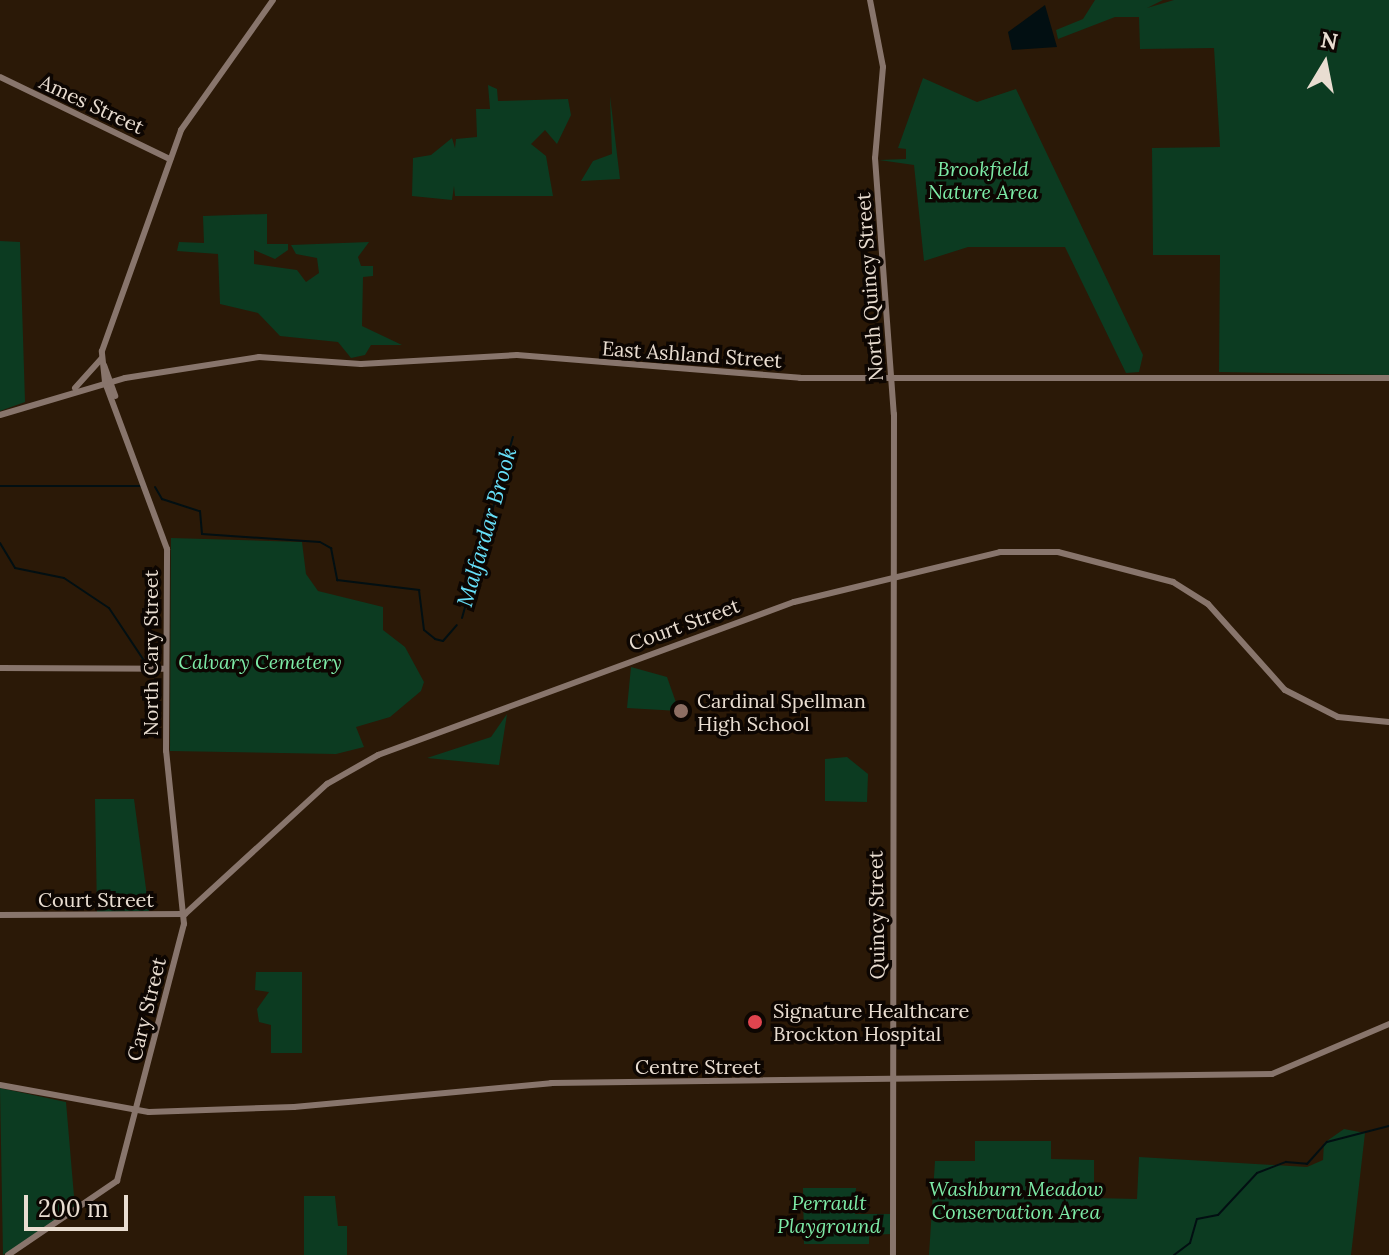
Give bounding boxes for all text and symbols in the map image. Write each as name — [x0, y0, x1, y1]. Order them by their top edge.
north arrow — [1285, 24, 1365, 104]
text: N — [1318, 25, 1340, 56]
street label: Ames Street — [36, 69, 148, 139]
park label: Brookfield Nature Area — [928, 156, 1038, 203]
street label: North Quincy Street — [850, 192, 888, 382]
street label: East Ashland Street — [601, 336, 783, 372]
water label: Malfardar Brook — [452, 444, 522, 610]
street label: North Cary Street — [138, 570, 162, 736]
street label: Court Street — [625, 593, 743, 655]
park label: Calvary Cemetery — [178, 649, 342, 673]
place label: Cardinal Spellman High School — [697, 688, 866, 735]
marker: Cardinal Spellman High School — [672, 702, 690, 720]
street label: Quincy Street — [863, 850, 889, 980]
street label: Court Street — [38, 887, 154, 911]
street label: Cary Street — [122, 955, 170, 1063]
place label: Signature Healthcare Brockton Hospital — [773, 998, 969, 1045]
marker: Signature Healthcare Brockton Hospital — [744, 1011, 766, 1033]
street label: Centre Street — [635, 1054, 761, 1078]
park label: Washburn Meadow Conservation Area — [929, 1177, 1103, 1224]
scale bar — [28, 1179, 132, 1229]
park label: Perrault Playground — [777, 1191, 881, 1238]
text: 200 m — [38, 1193, 108, 1224]

